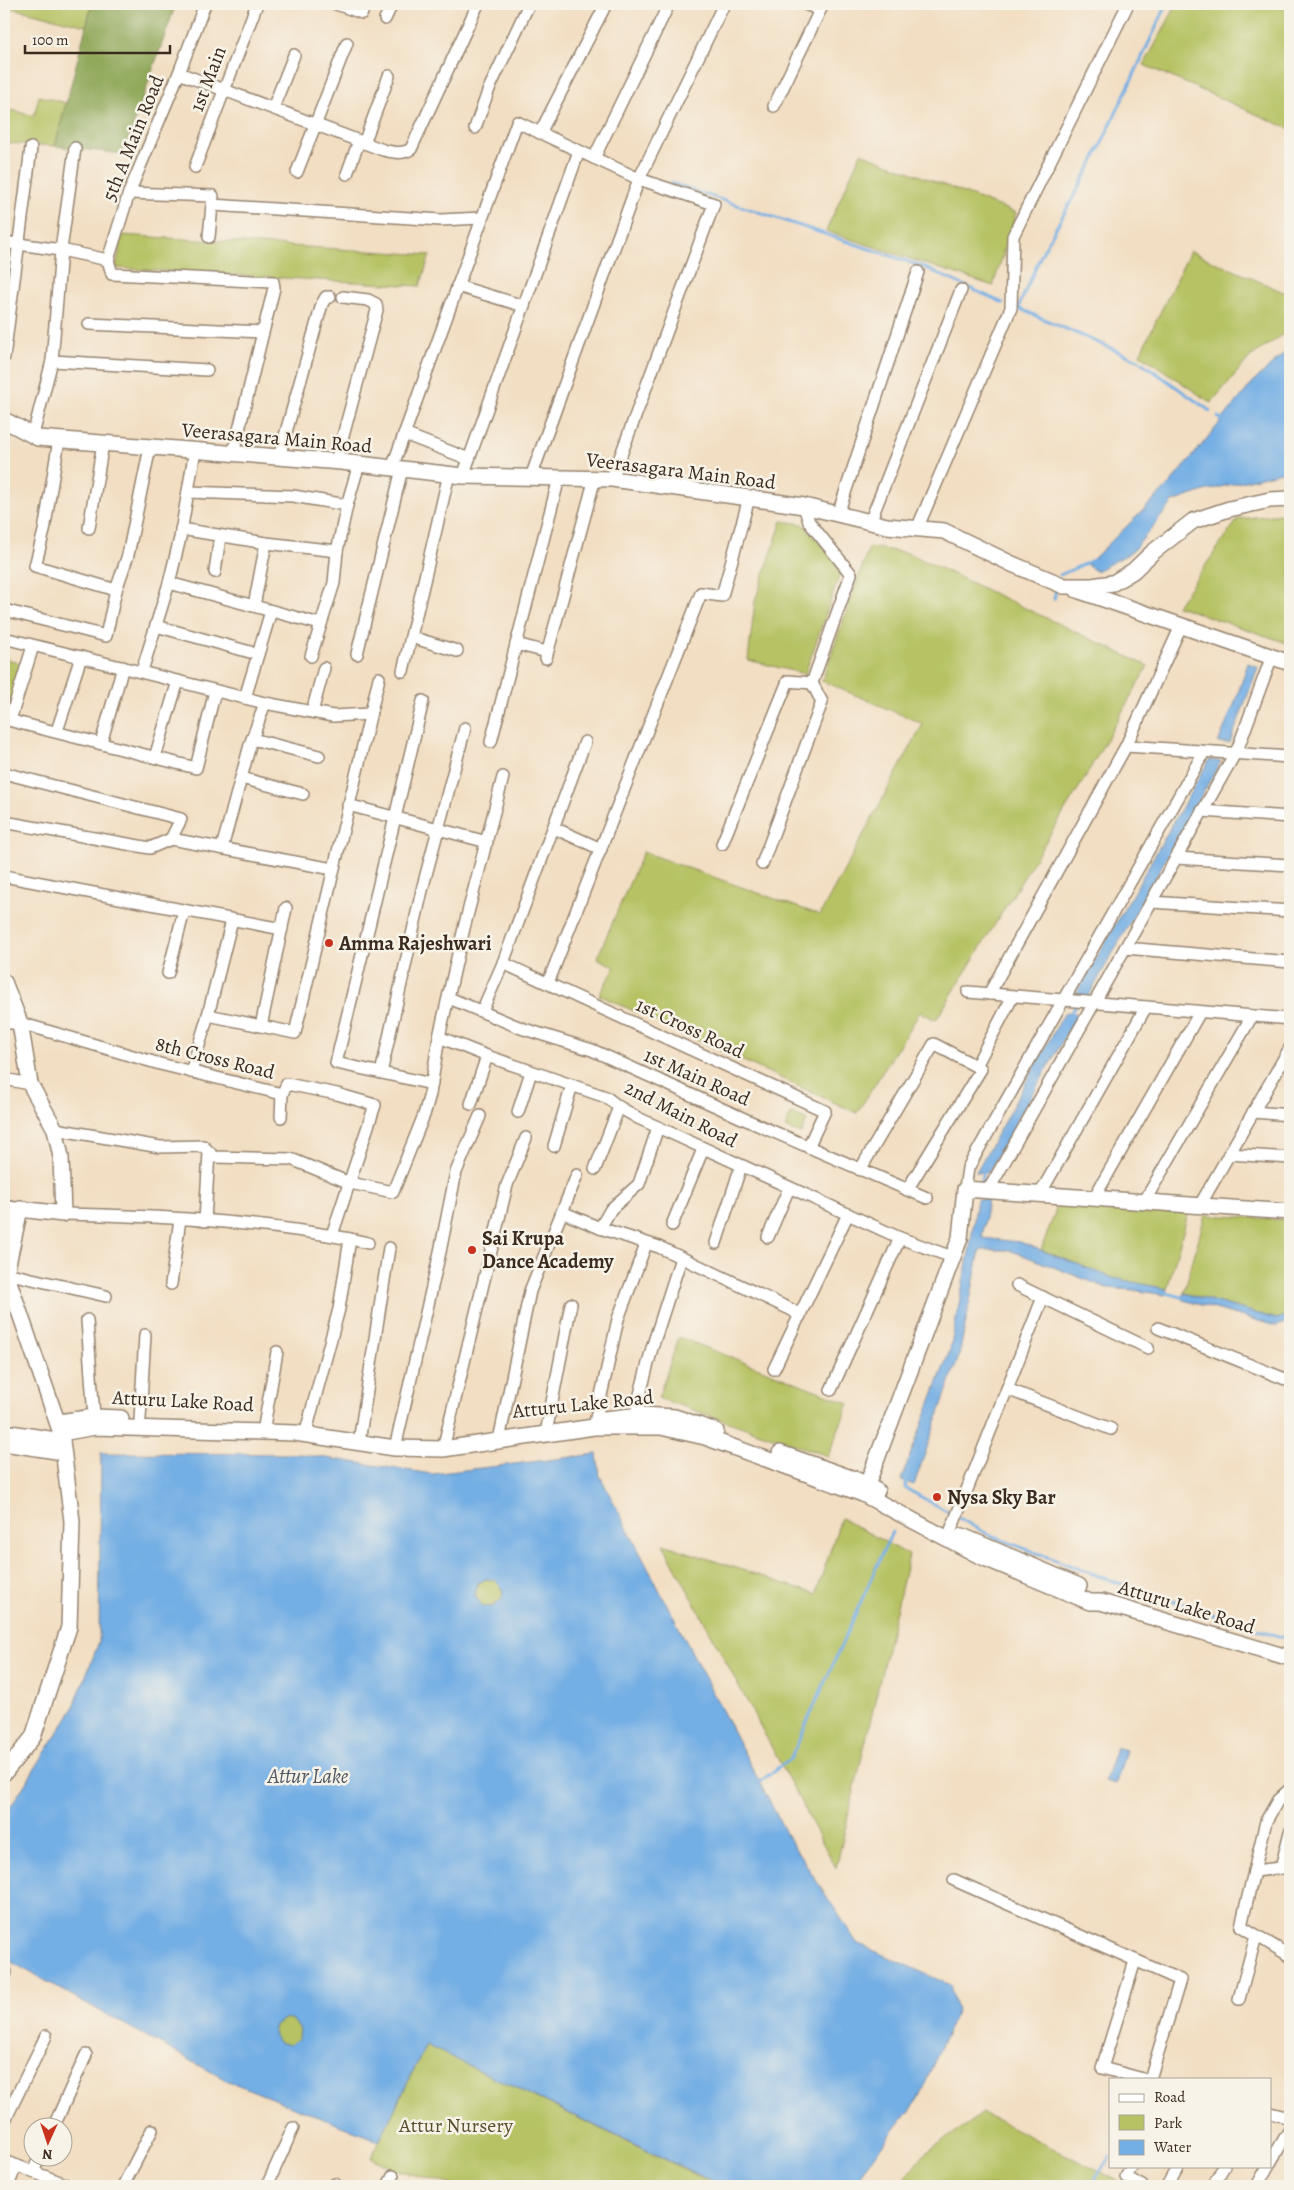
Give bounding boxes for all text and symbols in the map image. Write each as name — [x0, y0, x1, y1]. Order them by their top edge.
scale bar — [25, 22, 170, 54]
text: 100 m — [32, 30, 69, 50]
street label: 1st Main — [183, 42, 233, 116]
street label: 5th A Main Road — [95, 71, 171, 205]
street label: Veerasagara Main Road — [180, 416, 373, 460]
street label: Veerasagara Main Road — [584, 446, 778, 496]
place label: Amma Rajeshwari — [338, 930, 492, 957]
marker: Amma Rajeshwari — [323, 937, 335, 949]
street label: 1st Cross Road — [631, 991, 749, 1065]
street label: 8th Cross Road — [152, 1030, 278, 1086]
street label: 1st Main Road — [640, 1042, 755, 1113]
street label: 2nd Main Road — [620, 1074, 742, 1154]
place label: Sai Krupa Dance Academy — [482, 1225, 614, 1275]
marker: Sai Krupa Dance Academy — [466, 1244, 478, 1256]
street label: Atturu Lake Road — [510, 1383, 655, 1425]
street label: Atturu Lake Road — [111, 1384, 255, 1418]
place label: Nysa Sky Bar — [947, 1484, 1056, 1511]
marker: Nysa Sky Bar — [931, 1491, 943, 1503]
street label: Atturu Lake Road — [1114, 1573, 1259, 1641]
water label: Attur Lake — [267, 1762, 349, 1790]
legend — [1109, 2078, 1272, 2168]
text: Road — [1154, 2087, 1186, 2107]
park label: Attur Nursery — [398, 2112, 514, 2139]
text: Park — [1154, 2113, 1183, 2133]
north arrow — [22, 2118, 72, 2168]
text: Water — [1153, 2137, 1191, 2157]
text: N — [42, 2145, 53, 2164]

